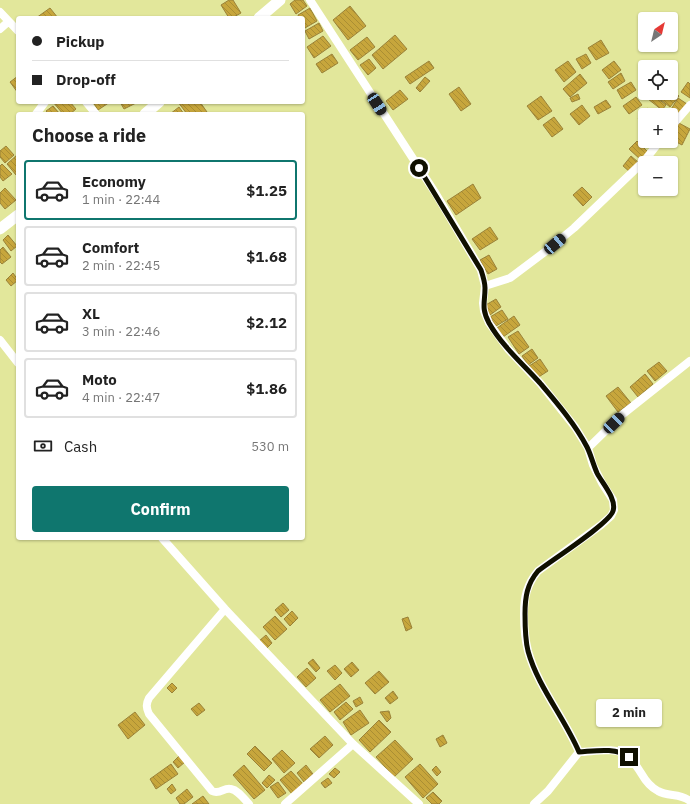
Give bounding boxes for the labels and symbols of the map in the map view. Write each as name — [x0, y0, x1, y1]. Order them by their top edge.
north arrow — [638, 12, 678, 52]
car — [365, 91, 389, 117]
route start — [410, 159, 428, 177]
car — [542, 232, 568, 256]
car — [601, 410, 627, 436]
callout: 2 min — [596, 699, 662, 727]
route end — [620, 748, 638, 766]

